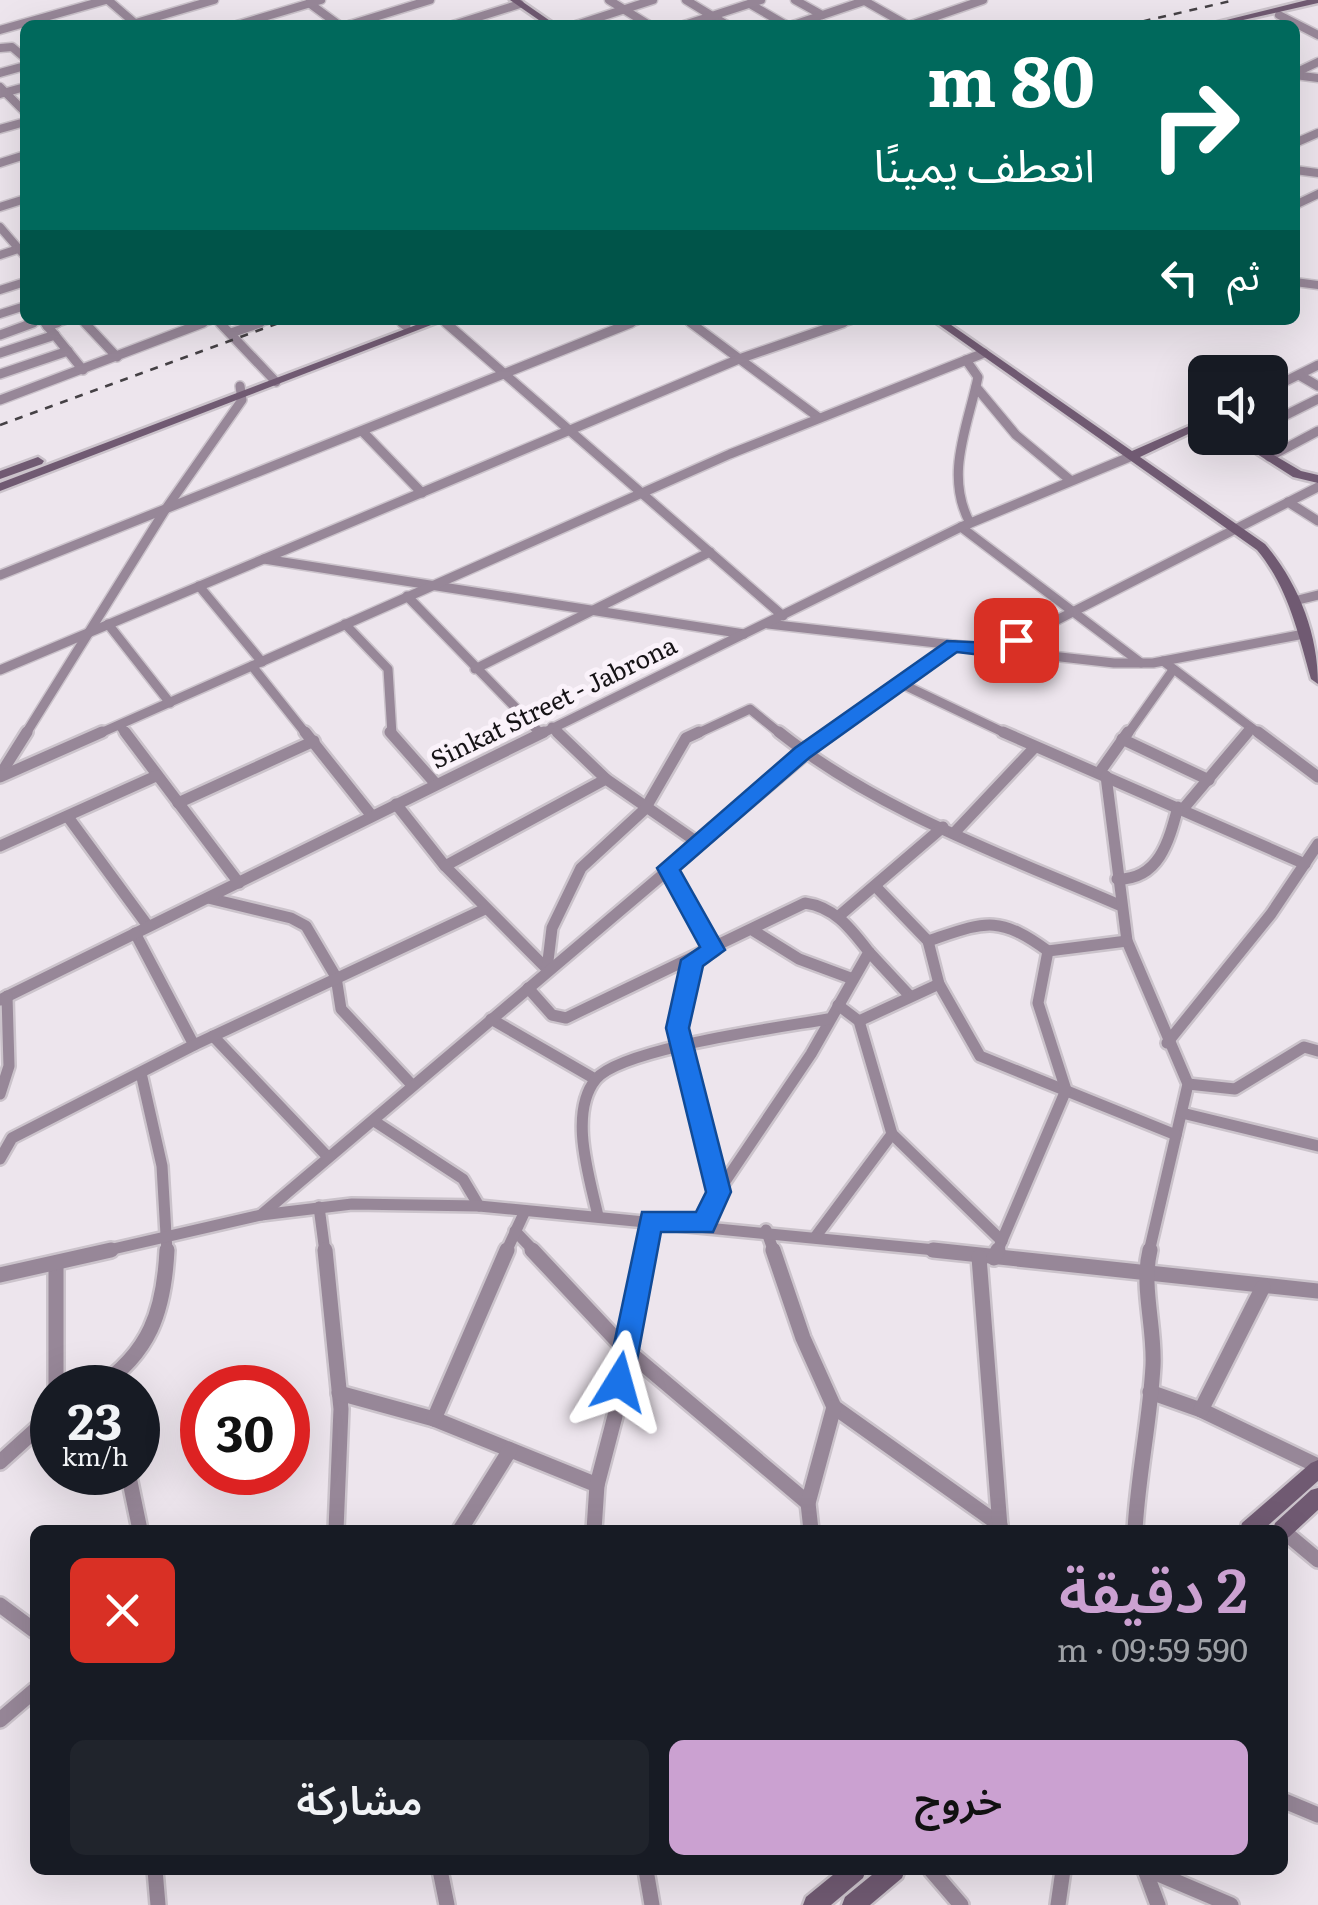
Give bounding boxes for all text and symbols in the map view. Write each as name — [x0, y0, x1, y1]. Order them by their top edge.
text: 80 m — [927, 25, 1095, 129]
icon: right — [1130, 60, 1260, 190]
text: انعطف يمينًا — [874, 129, 1095, 196]
text: ثم — [1227, 245, 1260, 302]
icon: left — [1152, 250, 1207, 305]
map controls — [1188, 355, 1288, 455]
button: sound — [1188, 355, 1288, 455]
pin — [974, 598, 1059, 683]
icon: arrive — [989, 613, 1044, 668]
street label: Sinkat Street - Jabrona — [424, 625, 683, 777]
position arrow — [567, 1330, 671, 1434]
speed limit sign: 30 — [180, 1365, 310, 1495]
text: 23 — [68, 1381, 122, 1455]
text: km/h — [62, 1437, 128, 1474]
text: 2 دقيقة — [1059, 1542, 1248, 1631]
button: close — [70, 1558, 175, 1663]
text: 590 m · 09:59 — [1057, 1624, 1248, 1672]
button: مشاركة — [70, 1740, 649, 1855]
button: خروج — [669, 1740, 1248, 1855]

